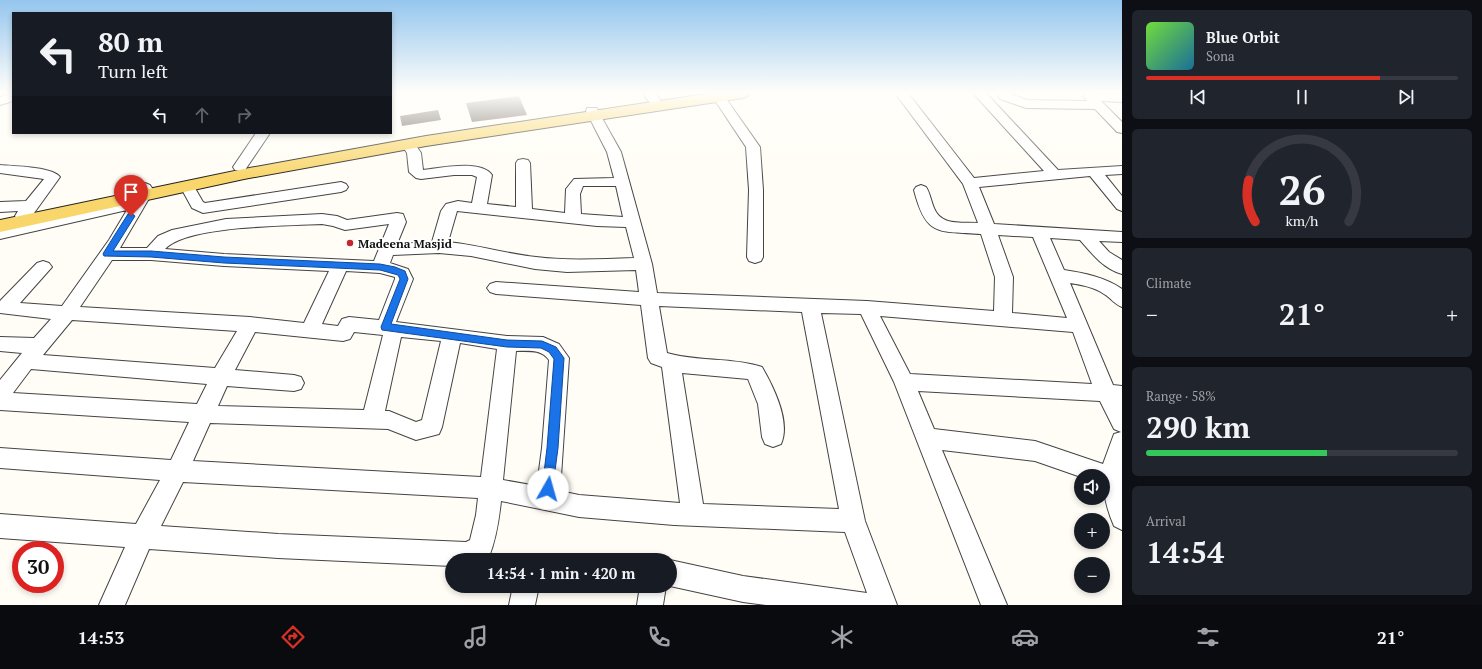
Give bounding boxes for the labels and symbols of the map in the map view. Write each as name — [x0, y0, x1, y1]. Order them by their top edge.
pin — [114, 175, 148, 216]
place label: Madeena Masjid — [358, 236, 453, 251]
marker: Madeena Masjid — [345, 238, 355, 248]
position arrow — [527, 468, 569, 510]
speed limit sign: 30 — [12, 541, 64, 593]

